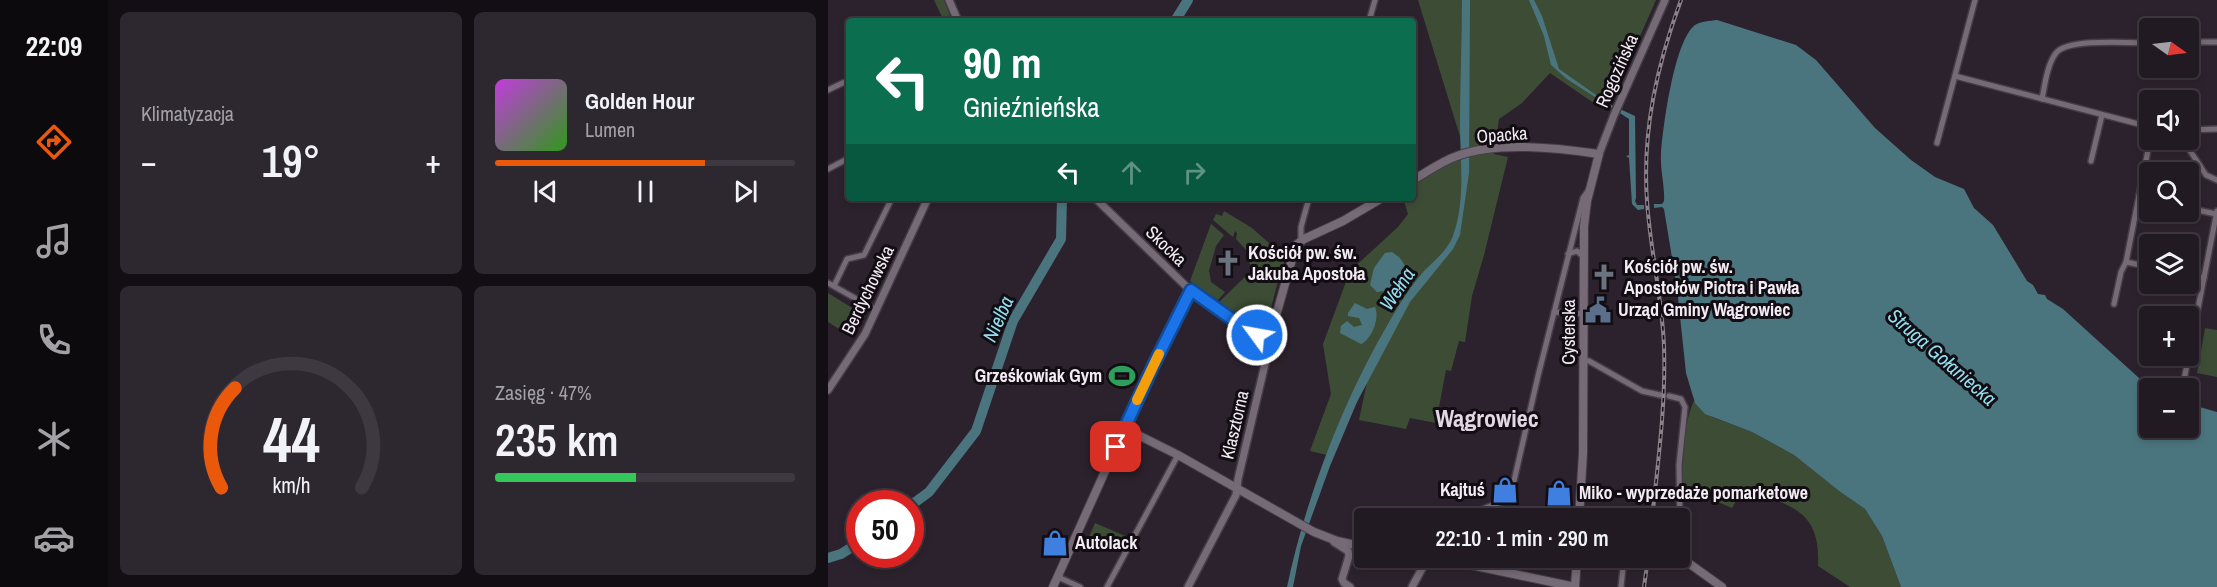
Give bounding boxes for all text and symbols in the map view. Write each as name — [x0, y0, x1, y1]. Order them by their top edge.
north arrow — [2139, 18, 2199, 78]
map controls — [2139, 18, 2199, 438]
text: 22:09 — [26, 28, 82, 64]
street label: Rogozińska — [1589, 30, 1644, 111]
text: 90 m — [963, 35, 1042, 91]
icon: left — [864, 42, 942, 120]
text: Golden Hour — [585, 86, 694, 116]
text: Gnieźnieńska — [963, 89, 1100, 125]
button: sound — [2139, 90, 2199, 150]
text: Klimatyzacja — [141, 100, 234, 127]
text: Lumen — [585, 116, 635, 143]
street label: Opacka — [1476, 120, 1528, 149]
icon: directions — [33, 121, 75, 163]
text: 19° — [261, 130, 321, 191]
text: − — [141, 139, 157, 183]
text: + — [425, 139, 441, 183]
icon: left — [1052, 156, 1085, 189]
icon: ahead — [1115, 156, 1148, 189]
icon: right — [1178, 156, 1211, 189]
button: search — [2139, 162, 2199, 222]
icon: previous — [529, 175, 562, 208]
icon: pause — [629, 175, 662, 208]
icon: next — [729, 175, 762, 208]
icon: music — [33, 220, 75, 262]
street label: Skocka — [1140, 220, 1192, 271]
button: layers — [2139, 234, 2199, 294]
place label: Kościół pw. św. Jakuba Apostoła — [1248, 240, 1366, 286]
street label: Berdychowska — [835, 241, 900, 338]
church icon: Kościół pw. św. Jakuba Apostoła — [1213, 248, 1243, 278]
place label: Kościół pw. św. Apostołów Piotra i Pawła — [1624, 254, 1800, 300]
water label: Wełna — [1372, 262, 1421, 315]
church icon: Kościół pw. św. Apostołów Piotra i Pawła — [1589, 262, 1619, 292]
water label: Nielba — [976, 292, 1020, 346]
public building icon: Urząd Gminy Wągrowiec — [1583, 295, 1613, 325]
place label: Urząd Gminy Wągrowiec — [1618, 297, 1791, 322]
street label: Cysterska — [1556, 299, 1581, 365]
water label: Struga Gołaniecka — [1882, 302, 2002, 411]
position arrow — [1225, 303, 1289, 367]
button: + — [2139, 306, 2199, 366]
icon: phone — [33, 319, 75, 361]
sports icon: Grześkowiak Gym — [1107, 361, 1137, 391]
place label: Grześkowiak Gym — [975, 363, 1102, 388]
button: − — [2139, 378, 2199, 438]
text: Zasięg · 47% — [495, 379, 592, 406]
street label: Klasztorna — [1214, 388, 1255, 462]
text: 44 — [263, 397, 319, 481]
district label: Wągrowiec — [1435, 402, 1539, 434]
text: 235 km — [495, 409, 619, 470]
icon: climate — [33, 418, 75, 460]
pin — [1090, 421, 1141, 472]
icon: arrive — [1099, 430, 1132, 463]
text: km/h — [272, 471, 310, 500]
shop icon: Kajtuś — [1490, 475, 1520, 505]
place label: Kajtuś — [1440, 477, 1485, 502]
shop icon: Miko - wyprzedaże pomarketowe — [1544, 478, 1574, 508]
place label: Miko - wyprzedaże pomarketowe — [1579, 480, 1808, 505]
speed limit sign: 50 — [846, 490, 924, 568]
icon: car — [33, 517, 75, 559]
text: 22:10 · 1 min · 290 m — [1435, 523, 1609, 553]
shop icon: Autolack — [1040, 528, 1070, 558]
place label: Autolack — [1075, 530, 1138, 555]

